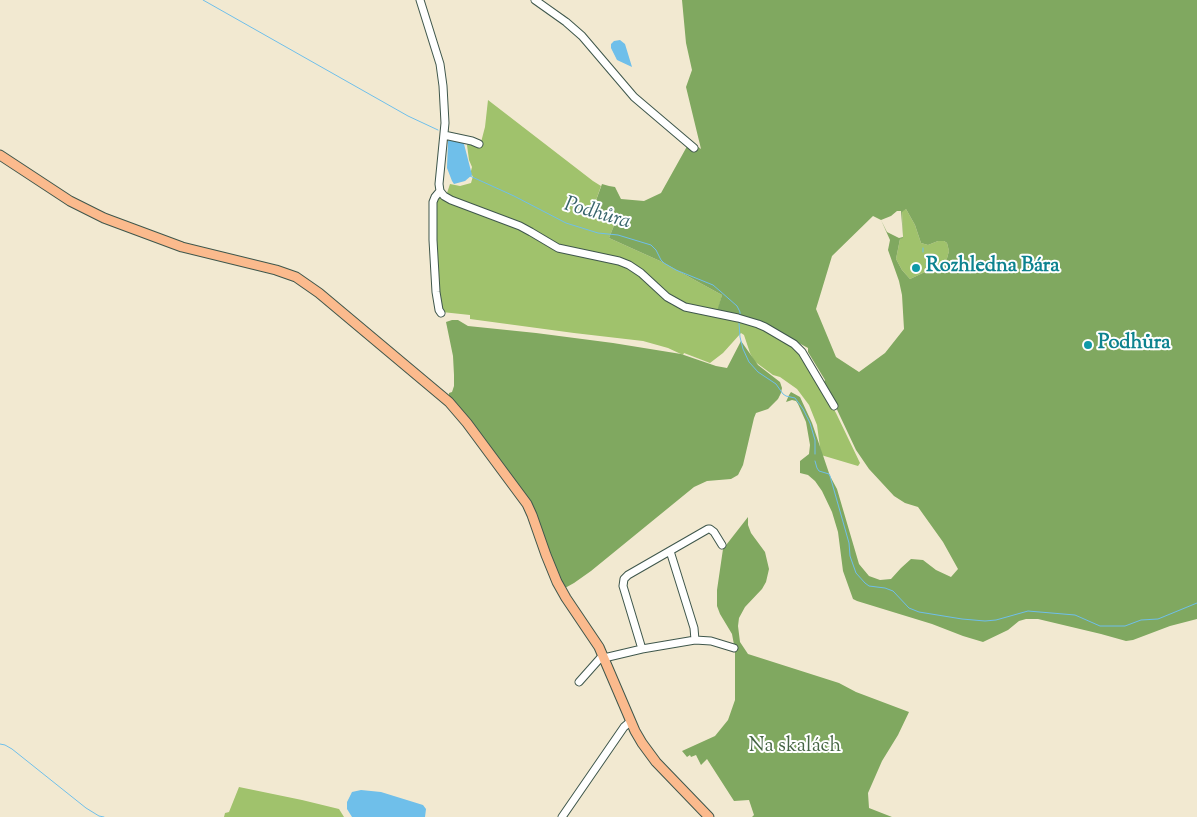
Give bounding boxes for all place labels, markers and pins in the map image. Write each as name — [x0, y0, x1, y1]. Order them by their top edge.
place label: Rozhledna Bára — [926, 256, 1060, 280]
marker: Rozhledna Bára — [910, 262, 922, 274]
place label: Podhůra — [1098, 333, 1170, 357]
marker: Podhůra — [1082, 339, 1094, 351]

